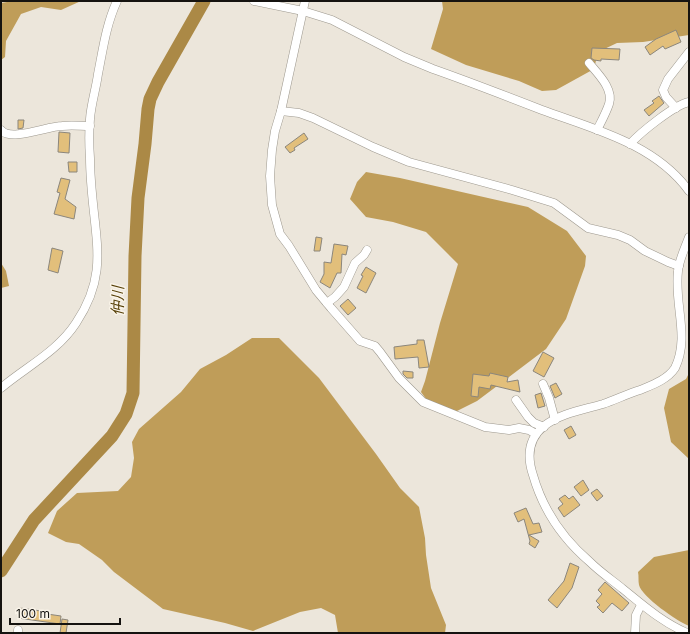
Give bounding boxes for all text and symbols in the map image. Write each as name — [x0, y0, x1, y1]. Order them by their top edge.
water label: 仲川 — [108, 284, 127, 316]
scale bar — [10, 600, 120, 626]
text: 100 m — [16, 606, 50, 621]

